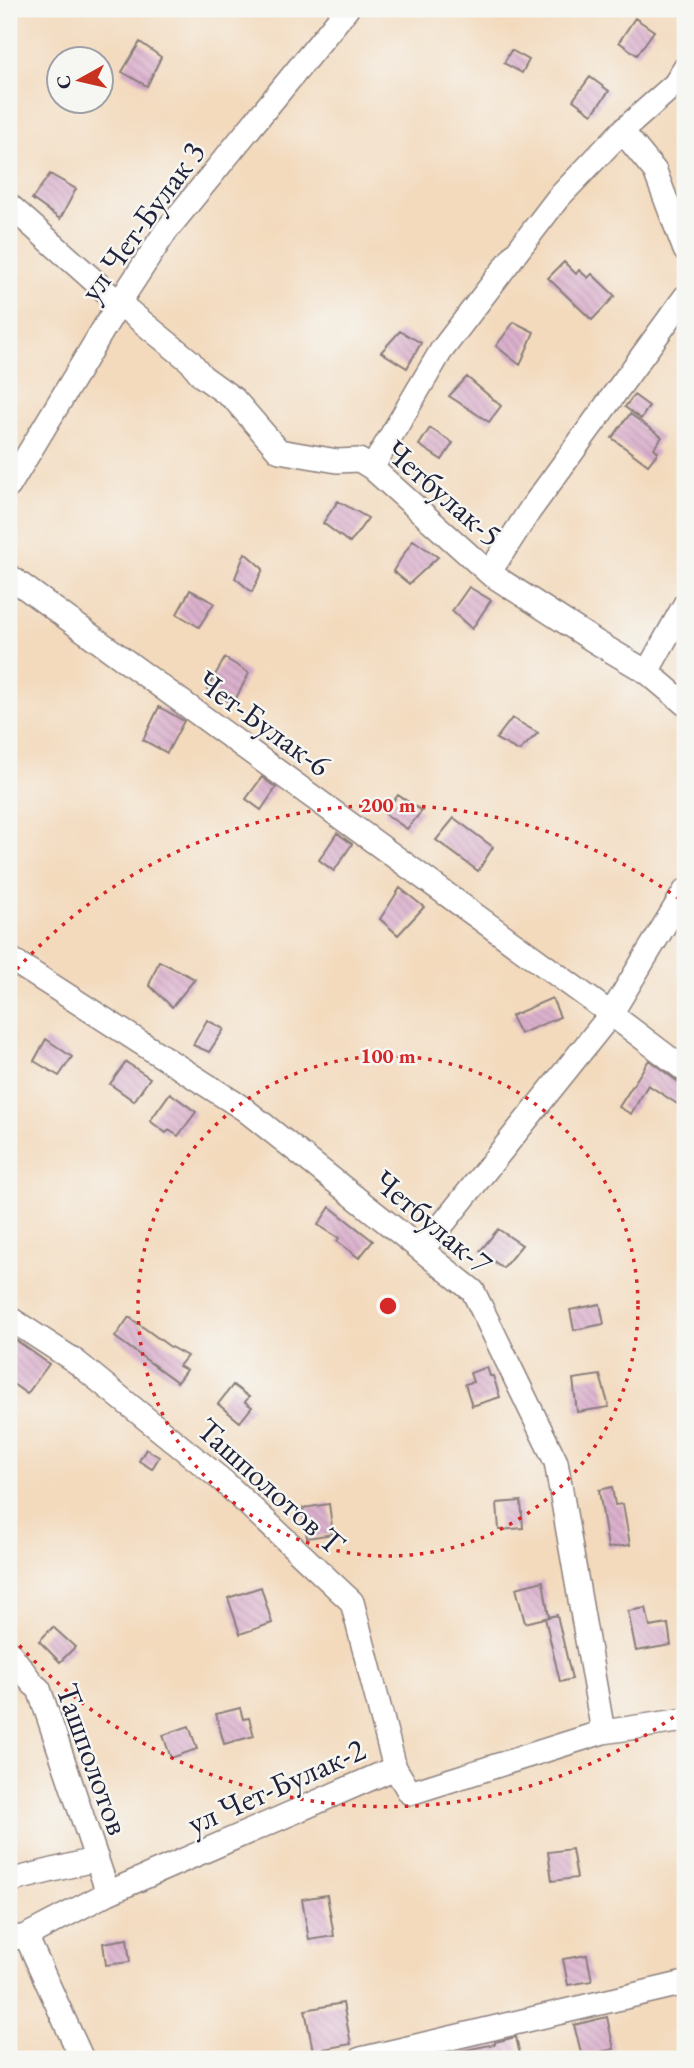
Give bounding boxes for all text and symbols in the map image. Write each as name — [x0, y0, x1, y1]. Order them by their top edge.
north arrow — [46, 46, 116, 116]
text: С — [50, 74, 77, 91]
street label: ул Чет-Булак 3 — [70, 132, 214, 310]
street label: Четбулак-5 — [376, 430, 512, 556]
street label: Чет-Булак-6 — [189, 660, 339, 786]
text: 200 m — [360, 791, 416, 818]
text: 100 m — [360, 1042, 416, 1069]
street label: Четбулак-7 — [365, 1160, 502, 1284]
centre of rings — [376, 1294, 400, 1318]
street label: Ташполотов Т — [188, 1408, 354, 1564]
street label: Ташполотов — [46, 1678, 140, 1840]
street label: ул Чет-Булак-2 — [180, 1728, 372, 1844]

